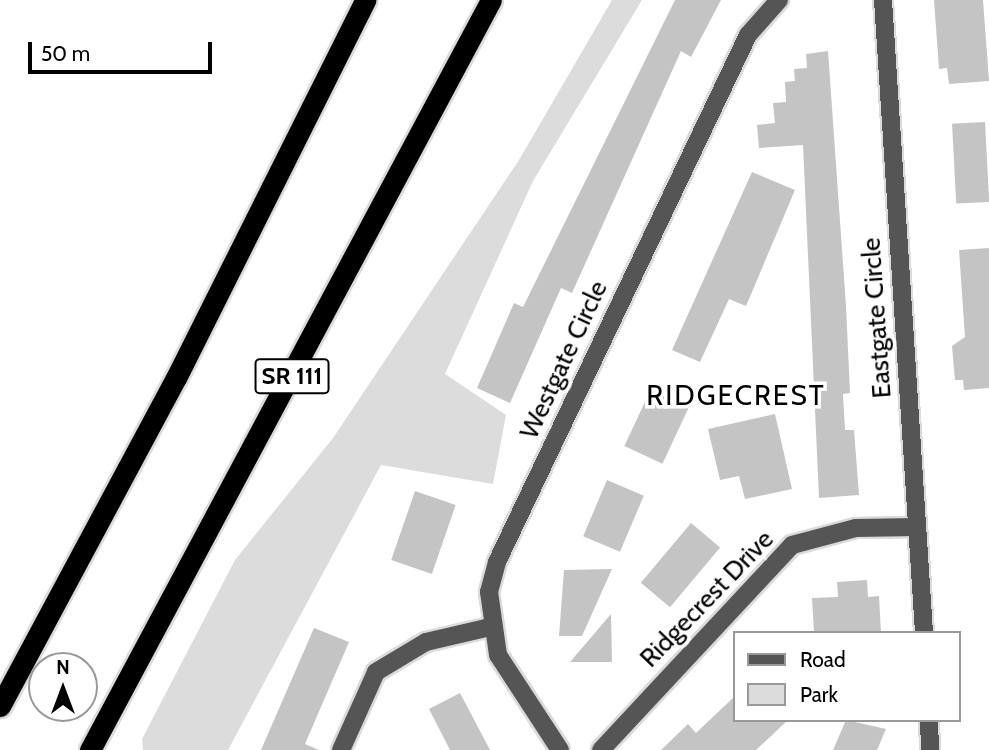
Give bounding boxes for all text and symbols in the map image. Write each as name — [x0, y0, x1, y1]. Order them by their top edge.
scale bar — [32, 28, 215, 72]
text: 50 m — [41, 41, 90, 66]
street label: Eastgate Circle — [856, 237, 898, 399]
street label: Westgate Circle — [514, 276, 614, 444]
road number: SR 111 — [254, 356, 330, 396]
district label: RIDGECREST — [648, 378, 824, 412]
street label: Ridgecrest Drive — [634, 524, 780, 674]
legend — [734, 631, 961, 722]
text: Road — [800, 647, 846, 672]
north arrow — [28, 652, 98, 722]
text: N — [56, 656, 70, 679]
text: Park — [800, 682, 838, 707]

